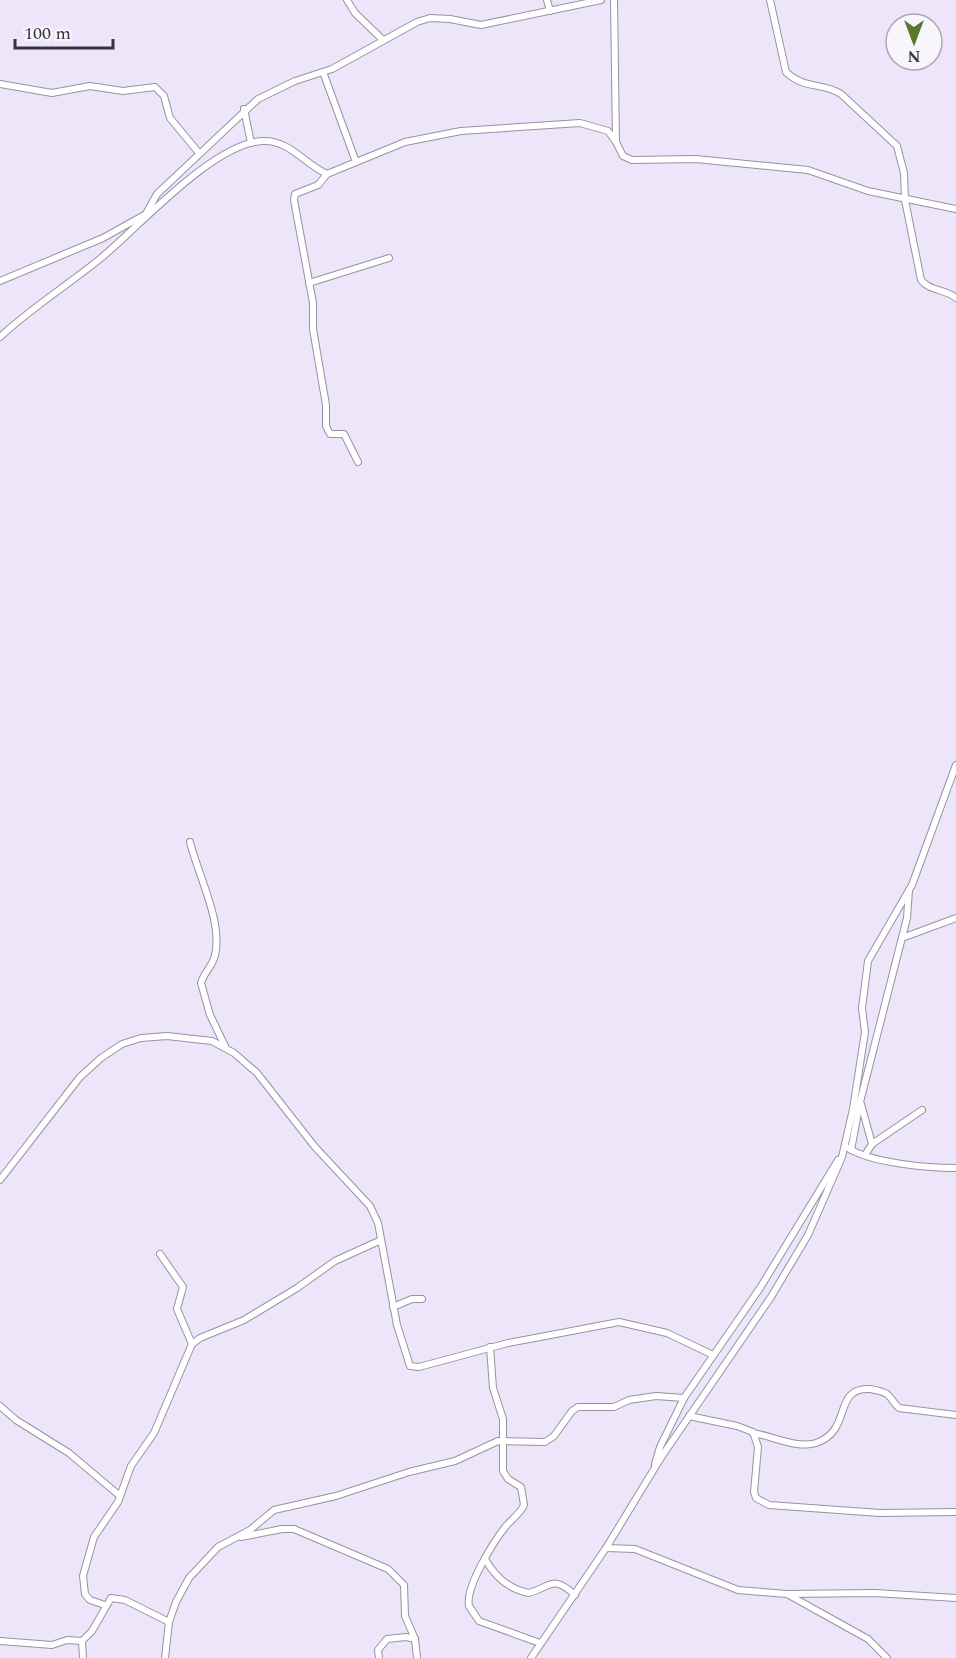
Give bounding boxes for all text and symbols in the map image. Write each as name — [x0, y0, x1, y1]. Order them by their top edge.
scale bar — [15, 12, 112, 50]
north arrow — [884, 12, 944, 72]
text: 100 m — [24, 20, 71, 47]
text: N — [907, 44, 921, 68]

